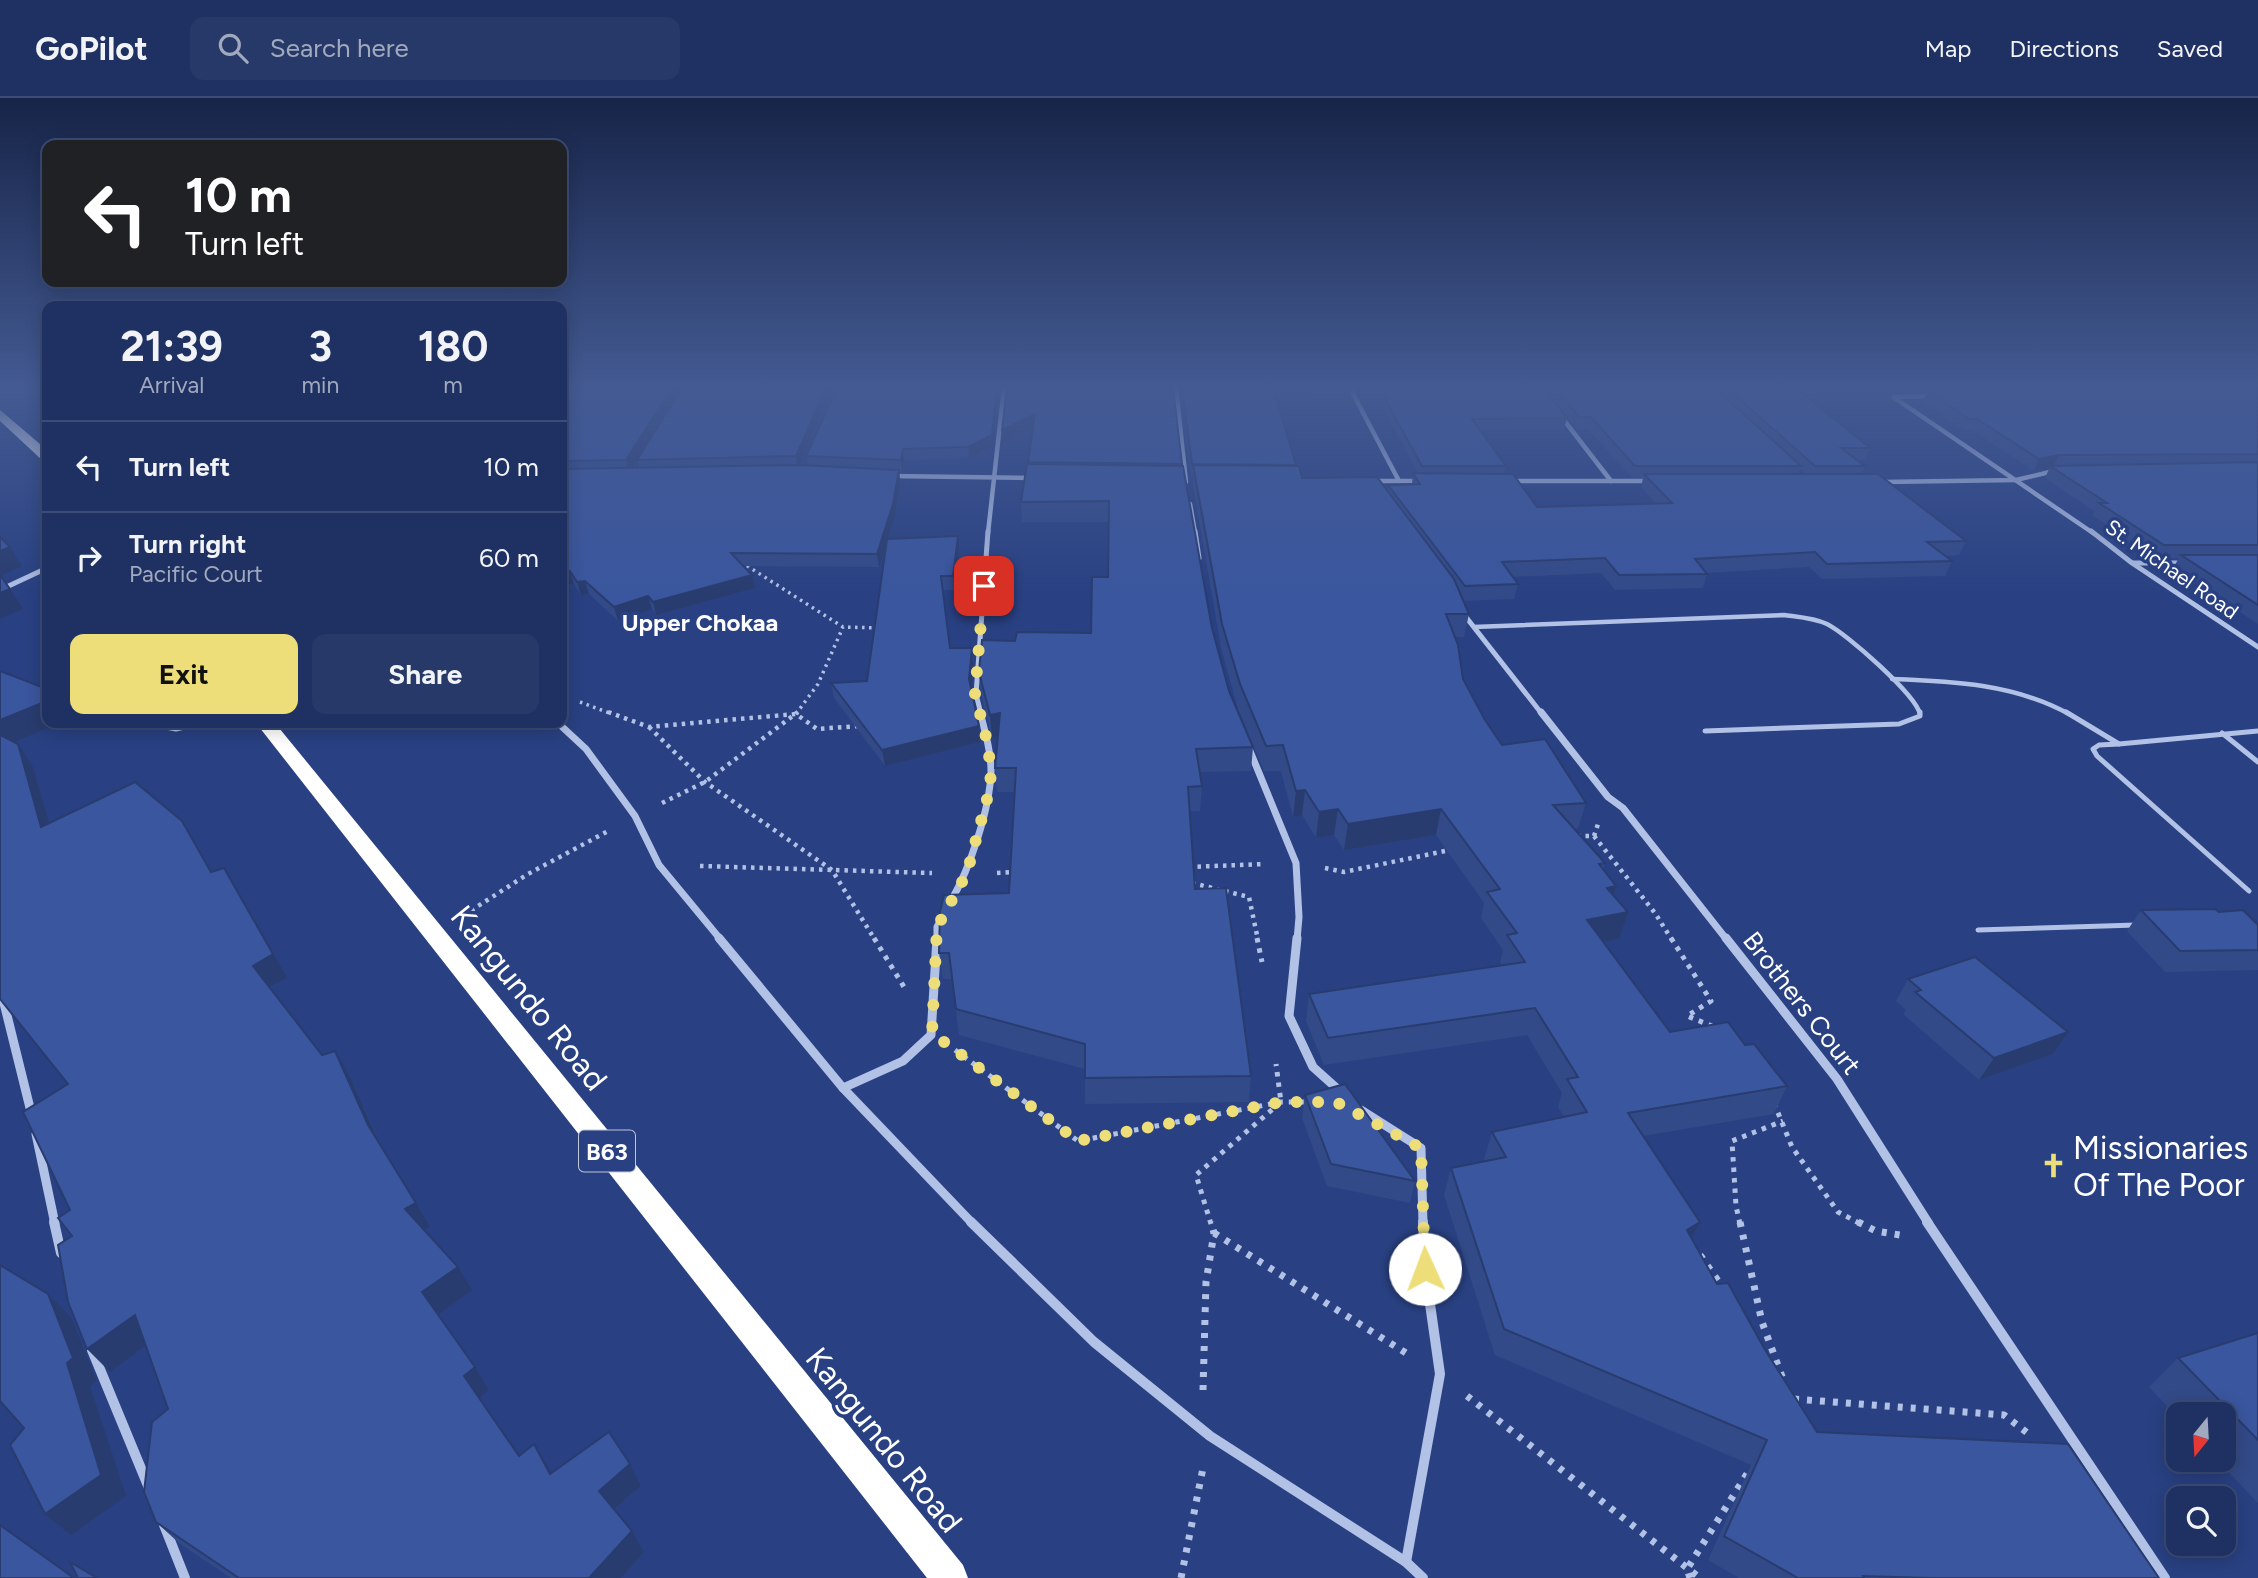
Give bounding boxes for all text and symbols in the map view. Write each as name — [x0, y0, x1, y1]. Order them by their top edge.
search box — [190, 17, 680, 80]
text: GoPilot — [35, 29, 148, 68]
icon: search — [214, 29, 252, 67]
text: Search here — [270, 32, 409, 64]
text: Map — [1925, 34, 1971, 63]
text: Directions — [2009, 34, 2119, 63]
text: Saved — [2157, 34, 2223, 63]
text: 10 m — [185, 165, 292, 224]
icon: left — [70, 168, 161, 259]
text: Turn left — [185, 225, 304, 263]
text: 21:39 — [121, 321, 223, 372]
text: 3 — [309, 321, 332, 372]
text: 180 — [418, 321, 488, 372]
text: Arrival — [139, 371, 204, 399]
text: min — [302, 371, 339, 399]
text: m — [443, 371, 463, 399]
icon: left — [70, 448, 108, 486]
text: Turn left — [129, 451, 230, 483]
text: 10 m — [483, 451, 539, 483]
street label: St. Michael Road — [2101, 514, 2243, 624]
text: Turn right — [129, 528, 246, 560]
icon: right — [70, 539, 108, 577]
text: 60 m — [479, 542, 539, 574]
pin — [954, 556, 1014, 616]
text: Pacific Court — [129, 560, 263, 588]
icon: arrive — [965, 567, 1003, 605]
district label: Upper Chokaa — [622, 608, 778, 637]
button: Exit — [70, 634, 298, 714]
button: Share — [312, 634, 539, 714]
street label: Kangundo Road — [443, 898, 615, 1098]
street label: Brothers Court — [1736, 925, 1868, 1081]
place label: Missionaries Of The Poor — [2073, 1129, 2248, 1204]
road number: B63 — [579, 1130, 635, 1171]
church icon: Missionaries Of The Poor — [2039, 1152, 2067, 1180]
position arrow — [1388, 1232, 1462, 1306]
street label: Kangundo Road — [798, 1340, 970, 1540]
north arrow — [2166, 1402, 2236, 1472]
map controls — [2166, 1402, 2236, 1556]
button: search — [2166, 1486, 2236, 1556]

